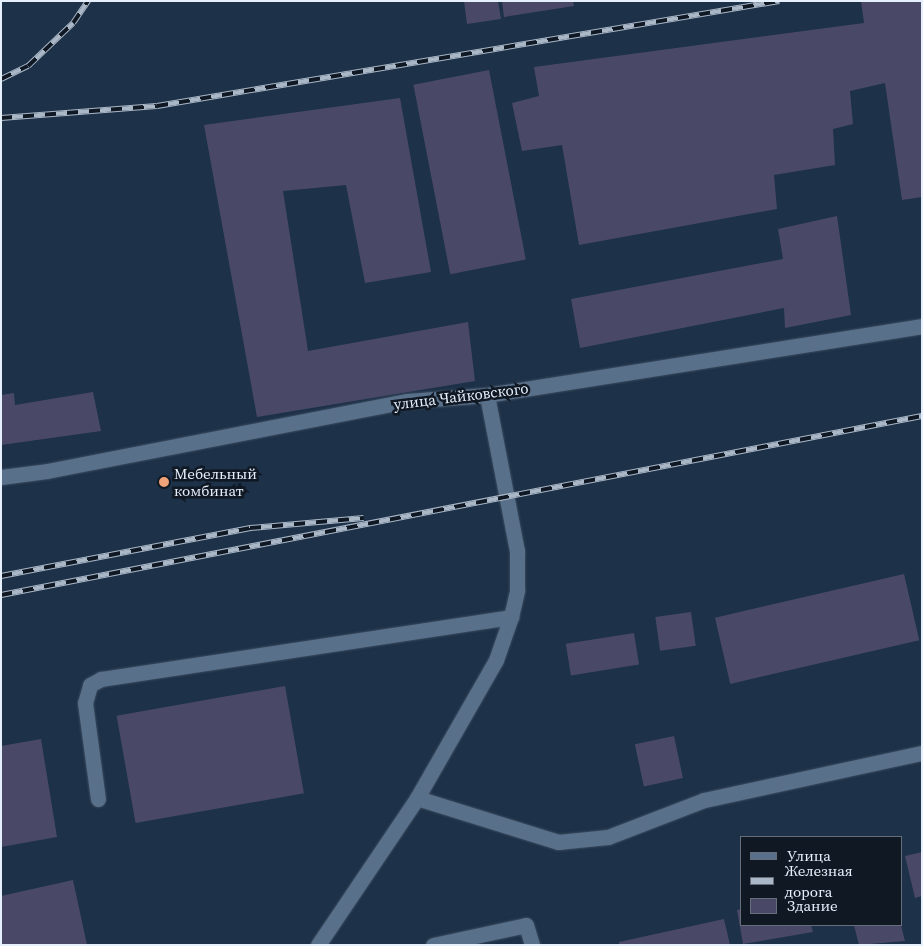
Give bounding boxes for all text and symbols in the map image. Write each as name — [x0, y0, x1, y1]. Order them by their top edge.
street label: улица Чайковского — [393, 379, 529, 413]
place label: Мебельный комбинат — [174, 464, 257, 499]
marker: Мебельный комбинат — [158, 476, 170, 488]
legend — [740, 836, 903, 926]
text: Улица — [787, 845, 831, 866]
text: Железная дорога — [784, 860, 853, 902]
text: Здание — [787, 895, 838, 916]

